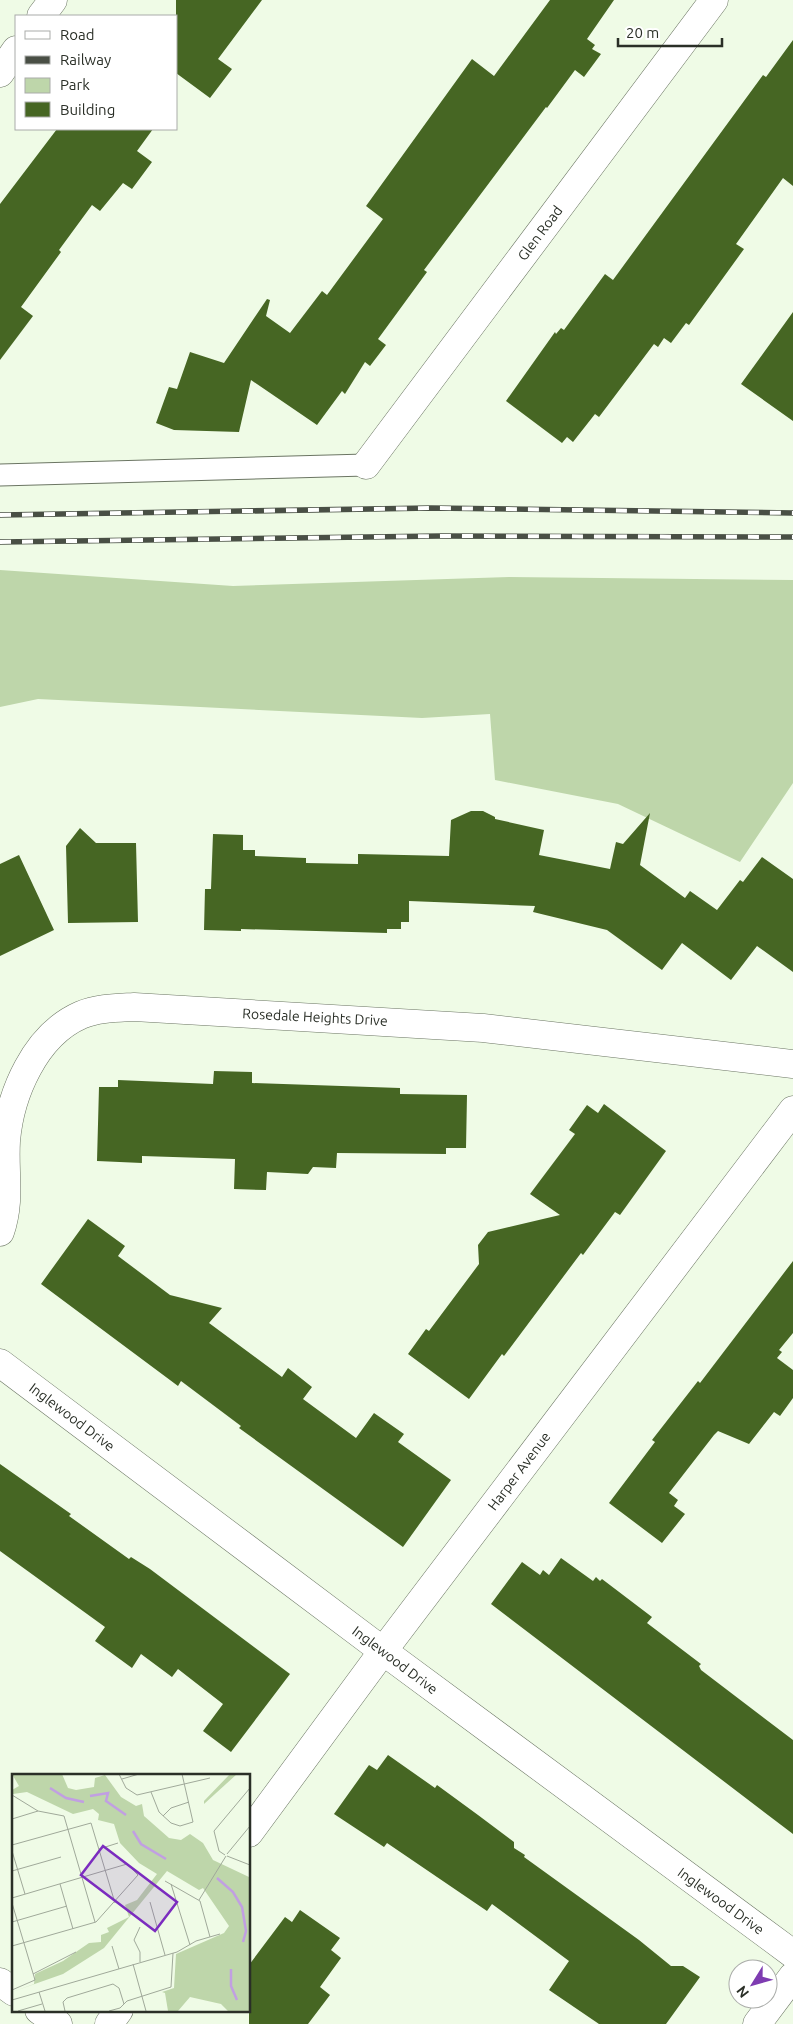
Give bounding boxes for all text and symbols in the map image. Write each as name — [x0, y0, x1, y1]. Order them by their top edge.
legend — [15, 15, 178, 130]
scale bar — [618, 15, 722, 47]
text: 20 m — [626, 24, 659, 41]
text: Road — [60, 26, 95, 43]
text: Railway — [60, 51, 111, 68]
text: Park — [60, 76, 90, 93]
text: Building — [60, 101, 115, 118]
street label: Glen Road — [514, 203, 566, 263]
street label: Rosedale Heights Drive — [242, 1005, 388, 1029]
street label: Inglewood Drive — [26, 1380, 118, 1454]
street label: Harper Avenue — [484, 1429, 554, 1513]
street label: Inglewood Drive — [349, 1623, 441, 1697]
inset map — [12, 1774, 250, 2012]
street label: Inglewood Drive — [675, 1864, 767, 1938]
north arrow — [728, 1959, 778, 2009]
text: N — [733, 1983, 752, 2001]

